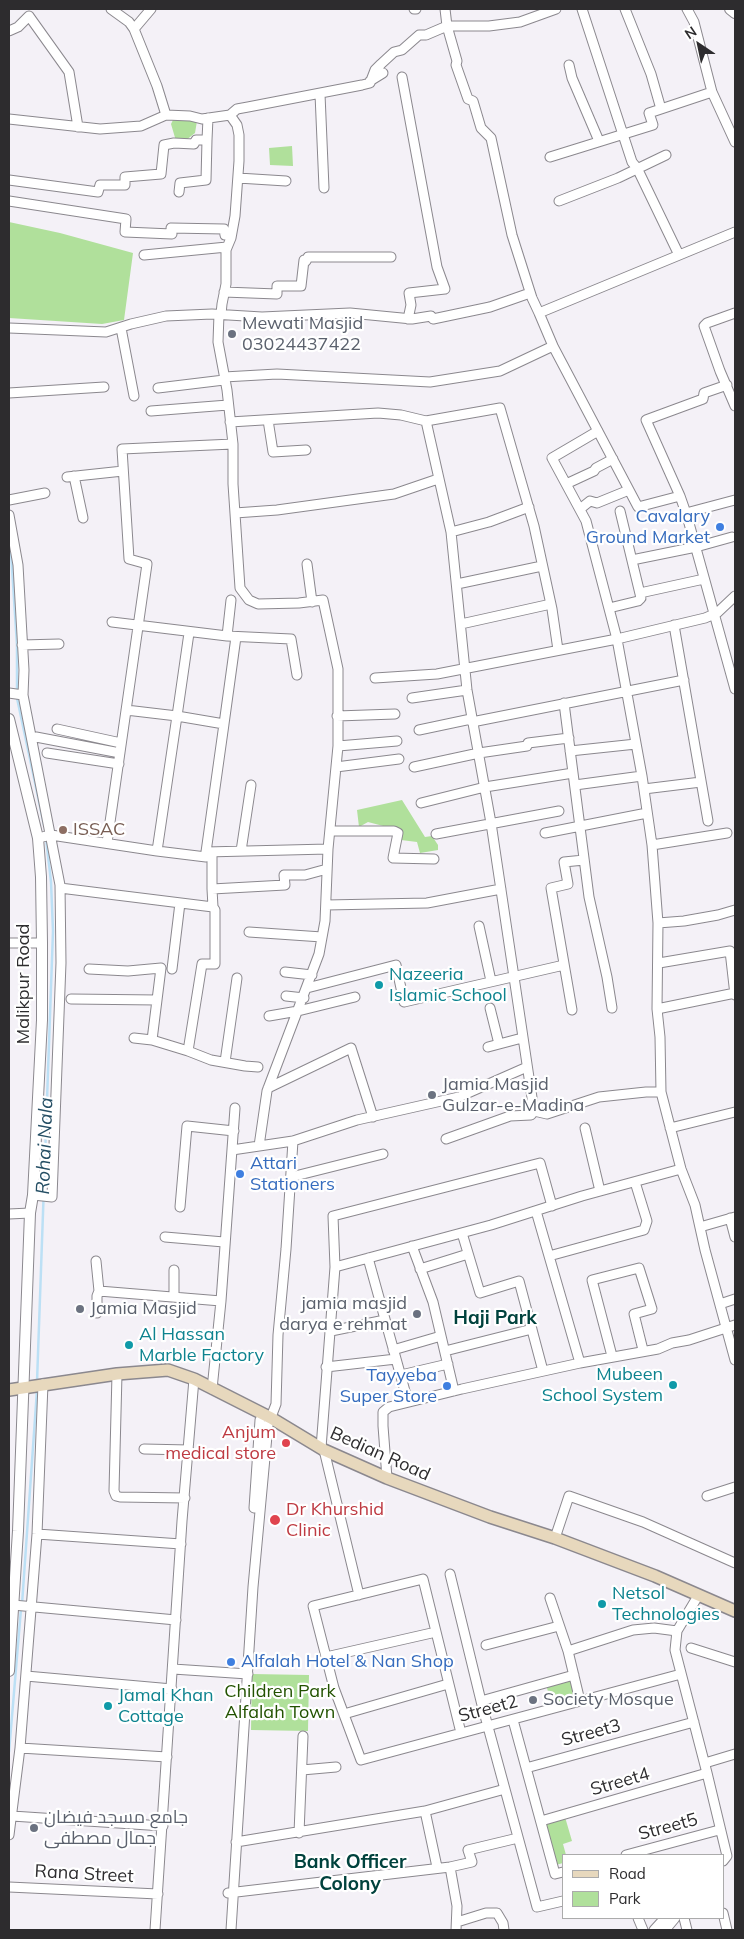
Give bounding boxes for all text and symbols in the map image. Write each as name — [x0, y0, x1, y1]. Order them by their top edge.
north arrow — [674, 20, 724, 70]
text: N — [681, 22, 700, 43]
place label: Mewati Masjid 03024437422 — [242, 313, 363, 356]
marker: Mewati Masjid 03024437422 — [226, 328, 238, 340]
place label: Cavalary Ground Market — [586, 506, 710, 548]
marker: Cavalary Ground Market — [714, 521, 726, 533]
place label: ISSAC — [73, 819, 125, 841]
marker: ISSAC — [57, 824, 69, 836]
street label: Malikpur Road — [13, 924, 35, 1044]
place label: Nazeeria Islamic School — [389, 964, 507, 1006]
marker: Nazeeria Islamic School — [373, 979, 385, 991]
place label: Jamia Masjid Gulzar-e-Madina — [442, 1074, 584, 1116]
marker: Jamia Masjid Gulzar-e-Madina — [426, 1089, 438, 1101]
water label: Rohai Nala — [32, 1097, 58, 1195]
place label: Attari Stationers — [250, 1153, 335, 1196]
marker: Attari Stationers — [234, 1168, 246, 1180]
place label: jamia masjid darya e rehmat — [279, 1293, 407, 1336]
place label: Jamia Masjid — [90, 1298, 197, 1320]
marker: Jamia Masjid — [74, 1303, 86, 1315]
district label: Haji Park — [453, 1307, 537, 1329]
marker: jamia masjid darya e rehmat — [411, 1308, 423, 1320]
place label: Al Hassan Marble Factory — [139, 1324, 264, 1366]
marker: Al Hassan Marble Factory — [123, 1339, 135, 1351]
place label: Mubeen School System — [542, 1364, 663, 1406]
place label: Tayyeba Super Store — [340, 1365, 437, 1408]
marker: Mubeen School System — [667, 1379, 679, 1391]
marker: Tayyeba Super Store — [441, 1380, 453, 1392]
place label: Anjum medical store — [165, 1422, 276, 1465]
street label: Bedian Road — [327, 1422, 433, 1486]
marker: Anjum medical store — [280, 1437, 292, 1449]
place label: Dr Khurshid Clinic — [286, 1499, 384, 1542]
marker: Dr Khurshid Clinic — [268, 1513, 282, 1527]
place label: Netsol Technologies — [612, 1583, 720, 1626]
marker: Netsol Technologies — [596, 1598, 608, 1610]
place label: Alfalah Hotel & Nan Shop — [241, 1651, 454, 1673]
marker: Alfalah Hotel & Nan Shop — [225, 1656, 237, 1668]
park label: Children Park Alfalah Town — [224, 1681, 336, 1724]
place label: Jamal Khan Cottage — [118, 1685, 214, 1728]
place label: Society Mosque — [543, 1689, 674, 1711]
street label: Street2 — [456, 1691, 520, 1727]
marker: Society Mosque — [527, 1694, 539, 1706]
marker: Jamal Khan Cottage — [102, 1700, 114, 1712]
street label: Street3 — [559, 1715, 623, 1751]
street label: Street4 — [588, 1763, 652, 1801]
place label: جامع مسجد فیضان جمال مصطفی — [44, 1807, 188, 1850]
street label: Street5 — [636, 1809, 700, 1845]
marker: جامع مسجد فیضان جمال مصطفی — [28, 1822, 40, 1834]
district label: Bank Officer Colony — [294, 1851, 406, 1895]
legend — [562, 1854, 724, 1919]
street label: Rana Street — [34, 1861, 134, 1887]
text: Road — [609, 1864, 646, 1883]
text: Park — [609, 1889, 641, 1908]

